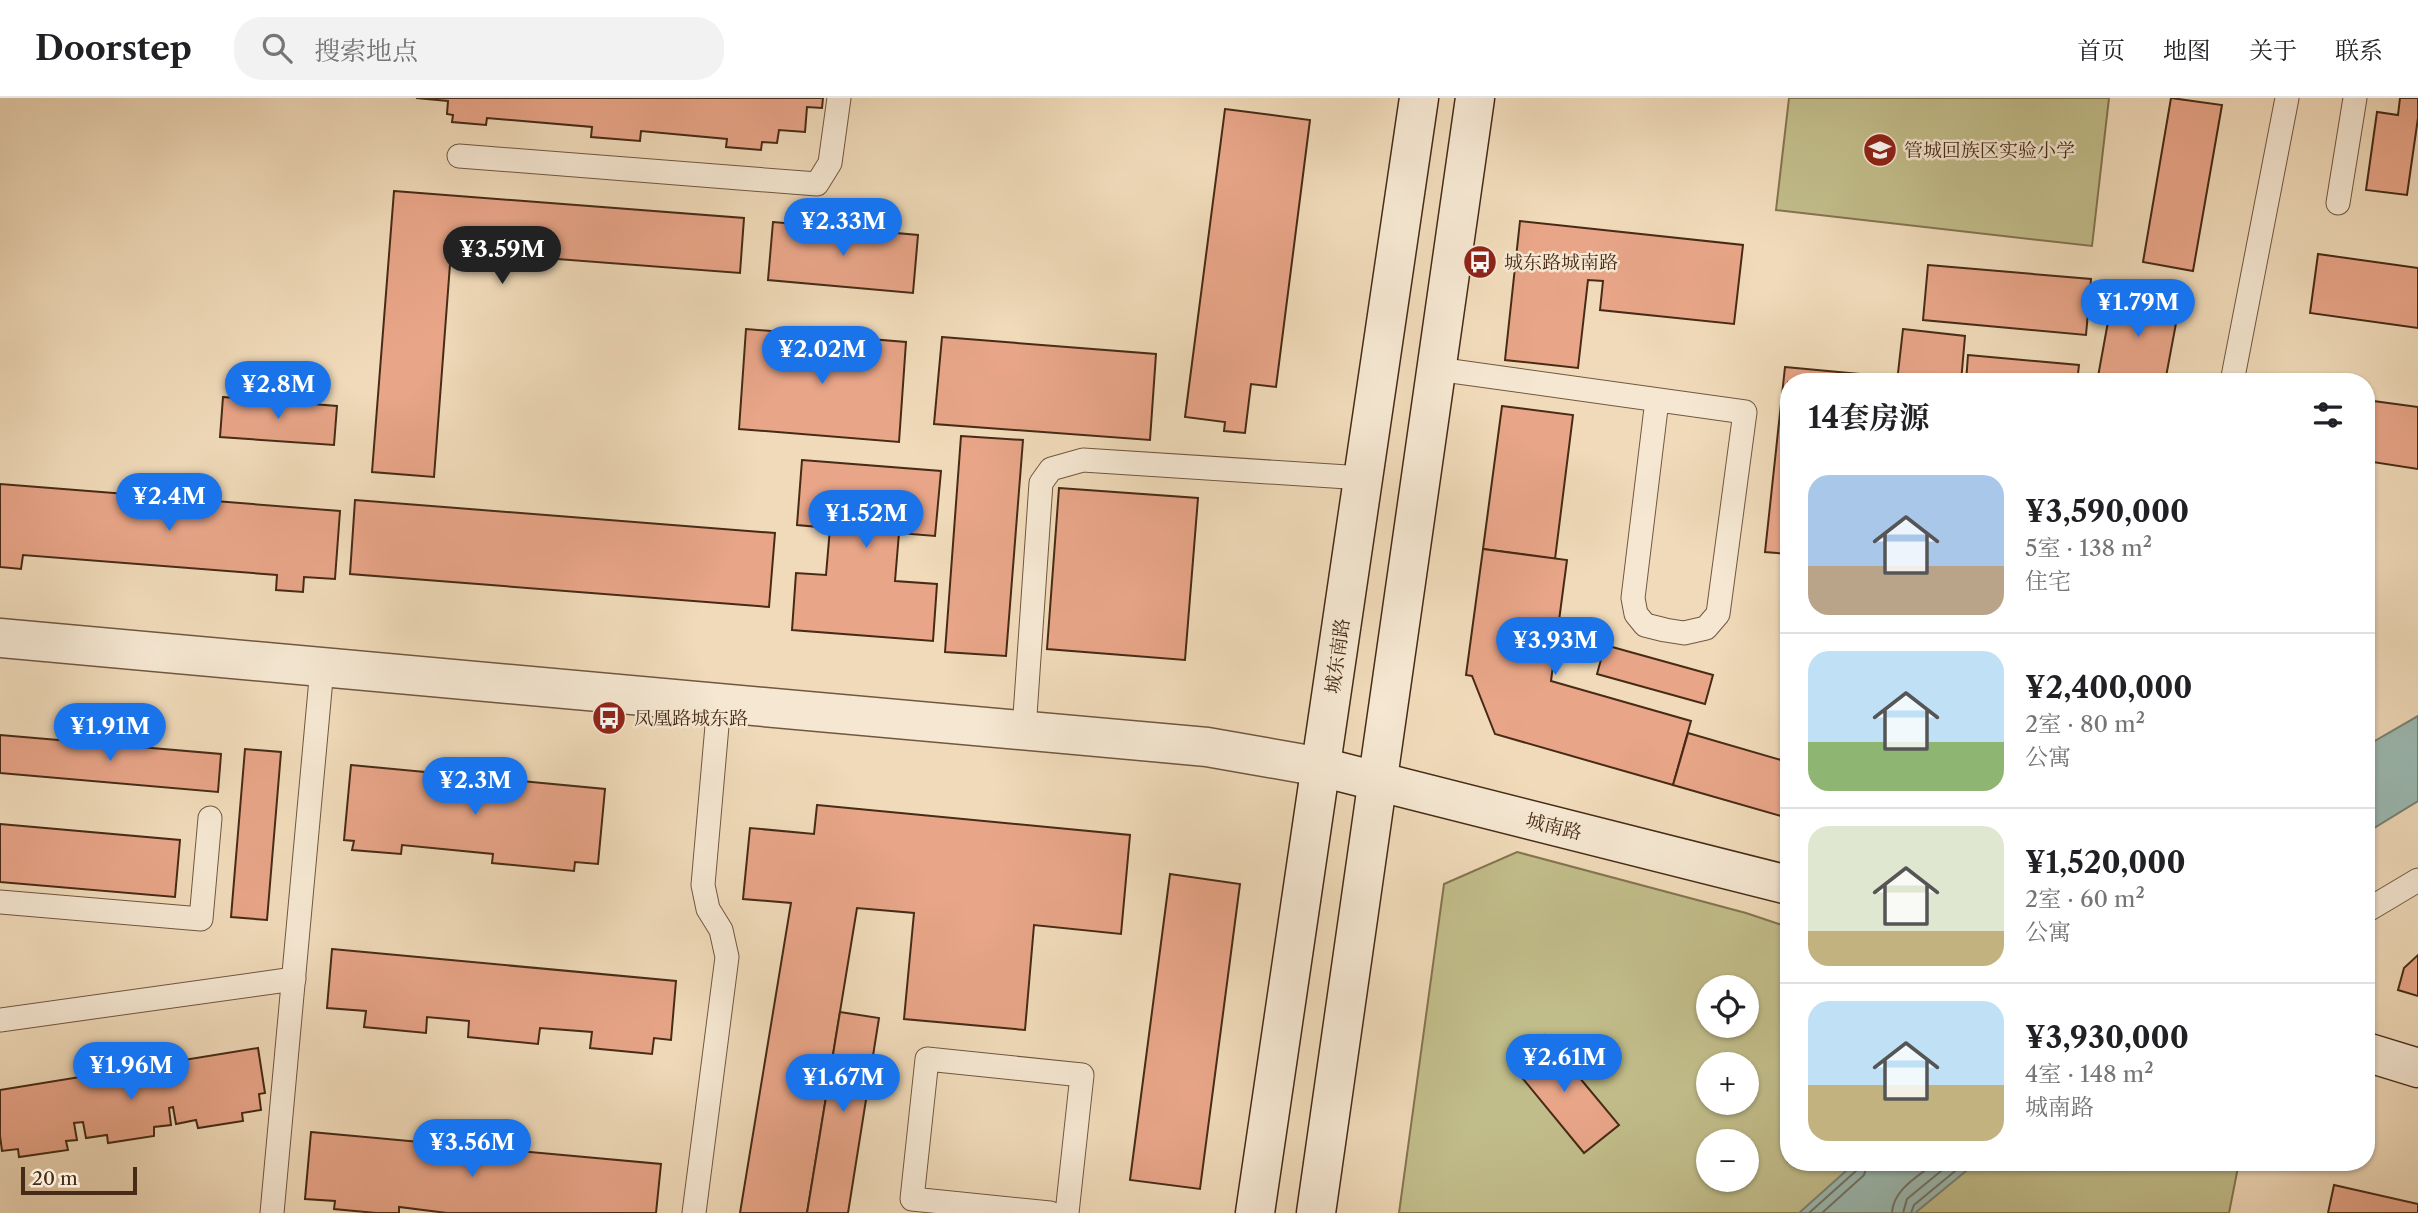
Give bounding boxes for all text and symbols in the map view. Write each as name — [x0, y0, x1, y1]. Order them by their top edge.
search box — [234, 17, 724, 80]
text: Doorstep — [35, 28, 192, 69]
icon: search — [258, 29, 296, 67]
text: 搜索地点 — [314, 35, 418, 67]
text: 首页 — [2077, 36, 2125, 65]
text: 地图 — [2163, 36, 2211, 65]
text: 关于 — [2249, 36, 2297, 65]
text: 联系 — [2335, 36, 2383, 65]
school or university icon: 管城回族区实验小学 — [1861, 131, 1899, 169]
place label: 管城回族区实验小学 — [1904, 139, 2075, 162]
pin: ¥2.33M — [786, 198, 900, 258]
text: ¥2.33M — [800, 207, 886, 235]
pin: ¥3.59M — [445, 226, 559, 286]
text: ¥3.59M — [459, 235, 545, 263]
bus stop icon: 城东路城南路 — [1461, 243, 1499, 281]
place label: 城东路城南路 — [1504, 251, 1618, 274]
pin: ¥1.79M — [2081, 280, 2195, 339]
text: ¥1.79M — [2097, 288, 2179, 316]
pin: ¥2.02M — [765, 327, 879, 386]
text: ¥2.02M — [778, 335, 866, 363]
pin: ¥2.8M — [229, 362, 327, 421]
text: ¥2.8M — [241, 370, 315, 398]
icon: filters — [2309, 396, 2347, 434]
text: 14套房源 — [1808, 399, 1929, 436]
pin: ¥2.4M — [120, 474, 218, 533]
text: ¥2.4M — [132, 482, 206, 510]
pin: ¥1.52M — [809, 490, 923, 550]
text: ¥3,590,000 — [2025, 493, 2189, 530]
text: ¥1.52M — [824, 499, 908, 527]
icon: home — [1864, 503, 1948, 587]
text: 5室 · 138 m² — [2025, 534, 2152, 562]
text: 住宅 — [2025, 567, 2071, 595]
street label: 城东南路 — [1321, 617, 1354, 695]
pin: ¥3.93M — [1498, 618, 1612, 677]
text: ¥3.93M — [1512, 626, 1598, 654]
text: ¥2,400,000 — [2025, 669, 2192, 706]
icon: home — [1864, 679, 1948, 763]
bus stop icon: 凤凰路城东路 — [590, 699, 628, 737]
pin: ¥1.91M — [53, 704, 167, 763]
place label: 凤凰路城东路 — [634, 707, 748, 730]
text: 2室 · 80 m² — [2025, 710, 2145, 738]
text: ¥1.91M — [70, 712, 150, 740]
text: 公寓 — [2025, 743, 2071, 771]
pin: ¥2.3M — [426, 758, 524, 817]
text: ¥2.3M — [438, 766, 512, 794]
street label: 城南路 — [1523, 808, 1584, 845]
text: ¥1,520,000 — [2025, 844, 2186, 881]
icon: home — [1864, 854, 1948, 938]
text: 2室 · 60 m² — [2025, 885, 2145, 913]
text: 公寓 — [2025, 918, 2071, 946]
map controls — [1696, 975, 1759, 1192]
button: locate — [1696, 975, 1759, 1038]
text: ¥3,930,000 — [2025, 1019, 2189, 1056]
icon: home — [1864, 1029, 1948, 1113]
pin: ¥2.61M — [1507, 1034, 1621, 1094]
pin: ¥1.96M — [74, 1042, 188, 1102]
text: ¥2.61M — [1522, 1043, 1606, 1071]
text: ¥1.96M — [89, 1051, 173, 1079]
button: + — [1696, 1052, 1759, 1115]
pin: ¥1.67M — [786, 1054, 900, 1114]
text: 4室 · 148 m² — [2025, 1060, 2154, 1088]
text: ¥1.67M — [802, 1063, 884, 1091]
text: 城南路 — [2025, 1093, 2094, 1121]
pin: ¥3.56M — [415, 1119, 529, 1179]
text: ¥3.56M — [429, 1128, 515, 1156]
button: − — [1696, 1129, 1759, 1192]
scale bar — [21, 1164, 136, 1196]
text: 20 m — [32, 1167, 78, 1190]

